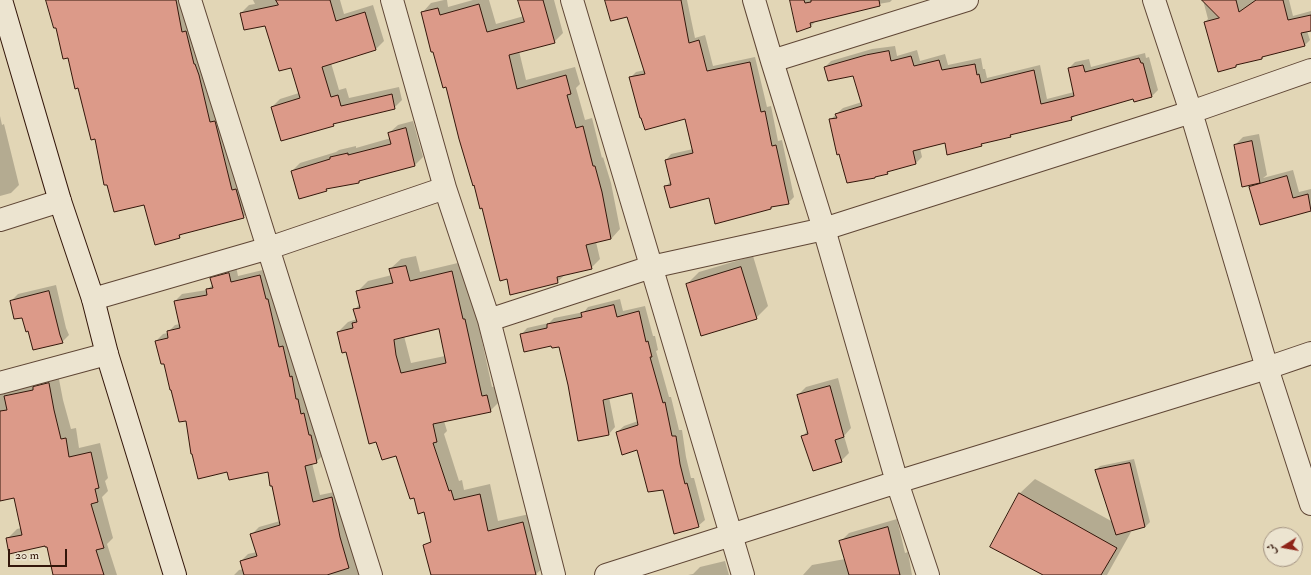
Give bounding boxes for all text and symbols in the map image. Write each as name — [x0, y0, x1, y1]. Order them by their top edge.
north arrow — [1263, 527, 1303, 567]
scale bar — [10, 541, 69, 567]
text: ش — [1264, 543, 1279, 556]
text: 20 m — [15, 548, 39, 563]

